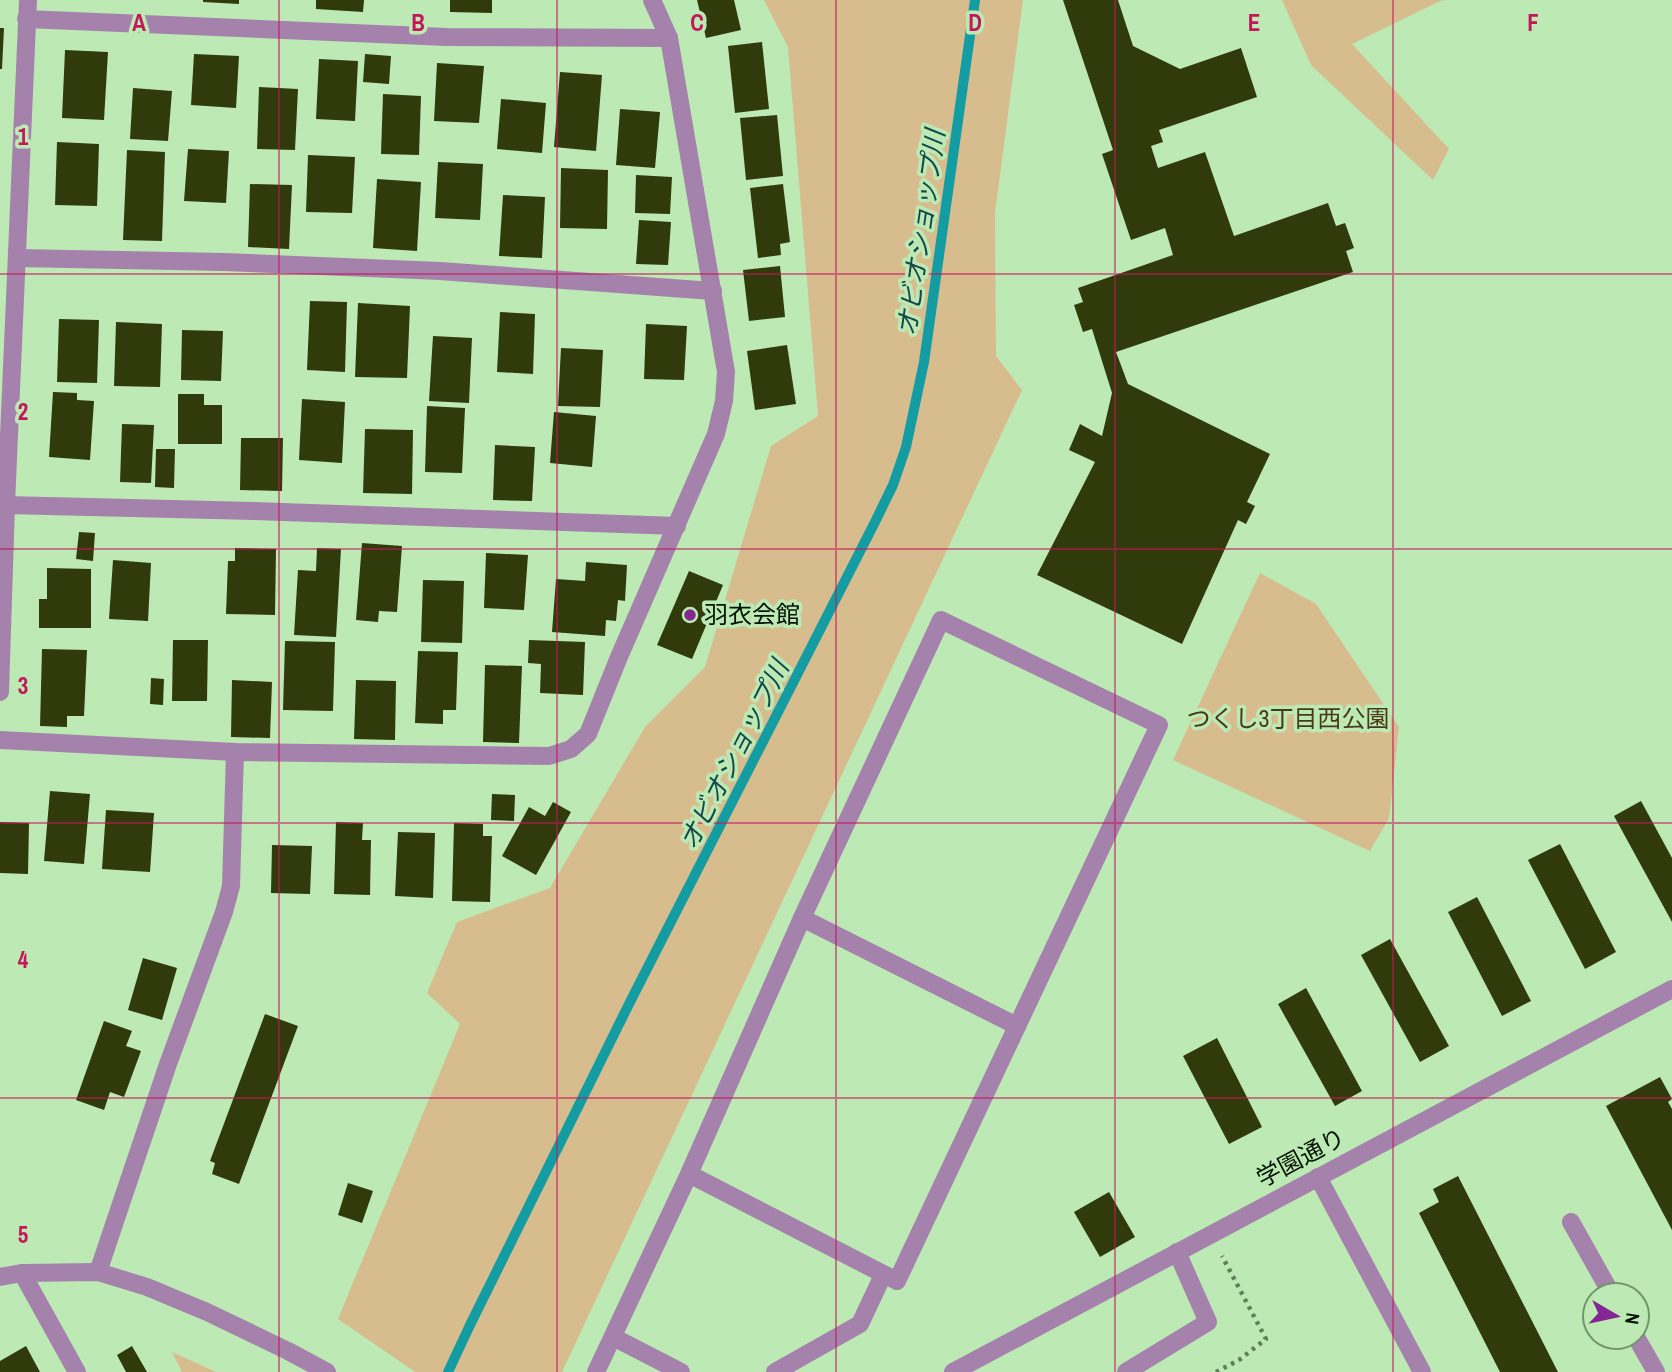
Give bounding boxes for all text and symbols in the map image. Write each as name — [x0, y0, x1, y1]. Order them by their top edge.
text: A — [132, 7, 146, 38]
text: B — [411, 7, 425, 38]
text: C — [690, 7, 704, 38]
text: D — [968, 7, 982, 38]
text: E — [1248, 7, 1260, 38]
text: F — [1527, 7, 1539, 38]
text: 1 — [18, 121, 29, 152]
water label: オビオショップ川 — [889, 125, 953, 338]
text: 2 — [18, 396, 28, 427]
place label: 羽衣会館 — [704, 598, 800, 630]
marker: 羽衣会館 — [682, 607, 698, 623]
water label: オビオショップ川 — [671, 651, 798, 855]
text: 3 — [18, 670, 28, 701]
park label: つくし3丁目西公園 — [1187, 702, 1389, 734]
text: 4 — [18, 944, 29, 975]
street label: 学園通り — [1251, 1120, 1350, 1194]
text: 5 — [18, 1219, 28, 1250]
north arrow — [1581, 1281, 1651, 1351]
text: N — [1619, 1311, 1647, 1326]

